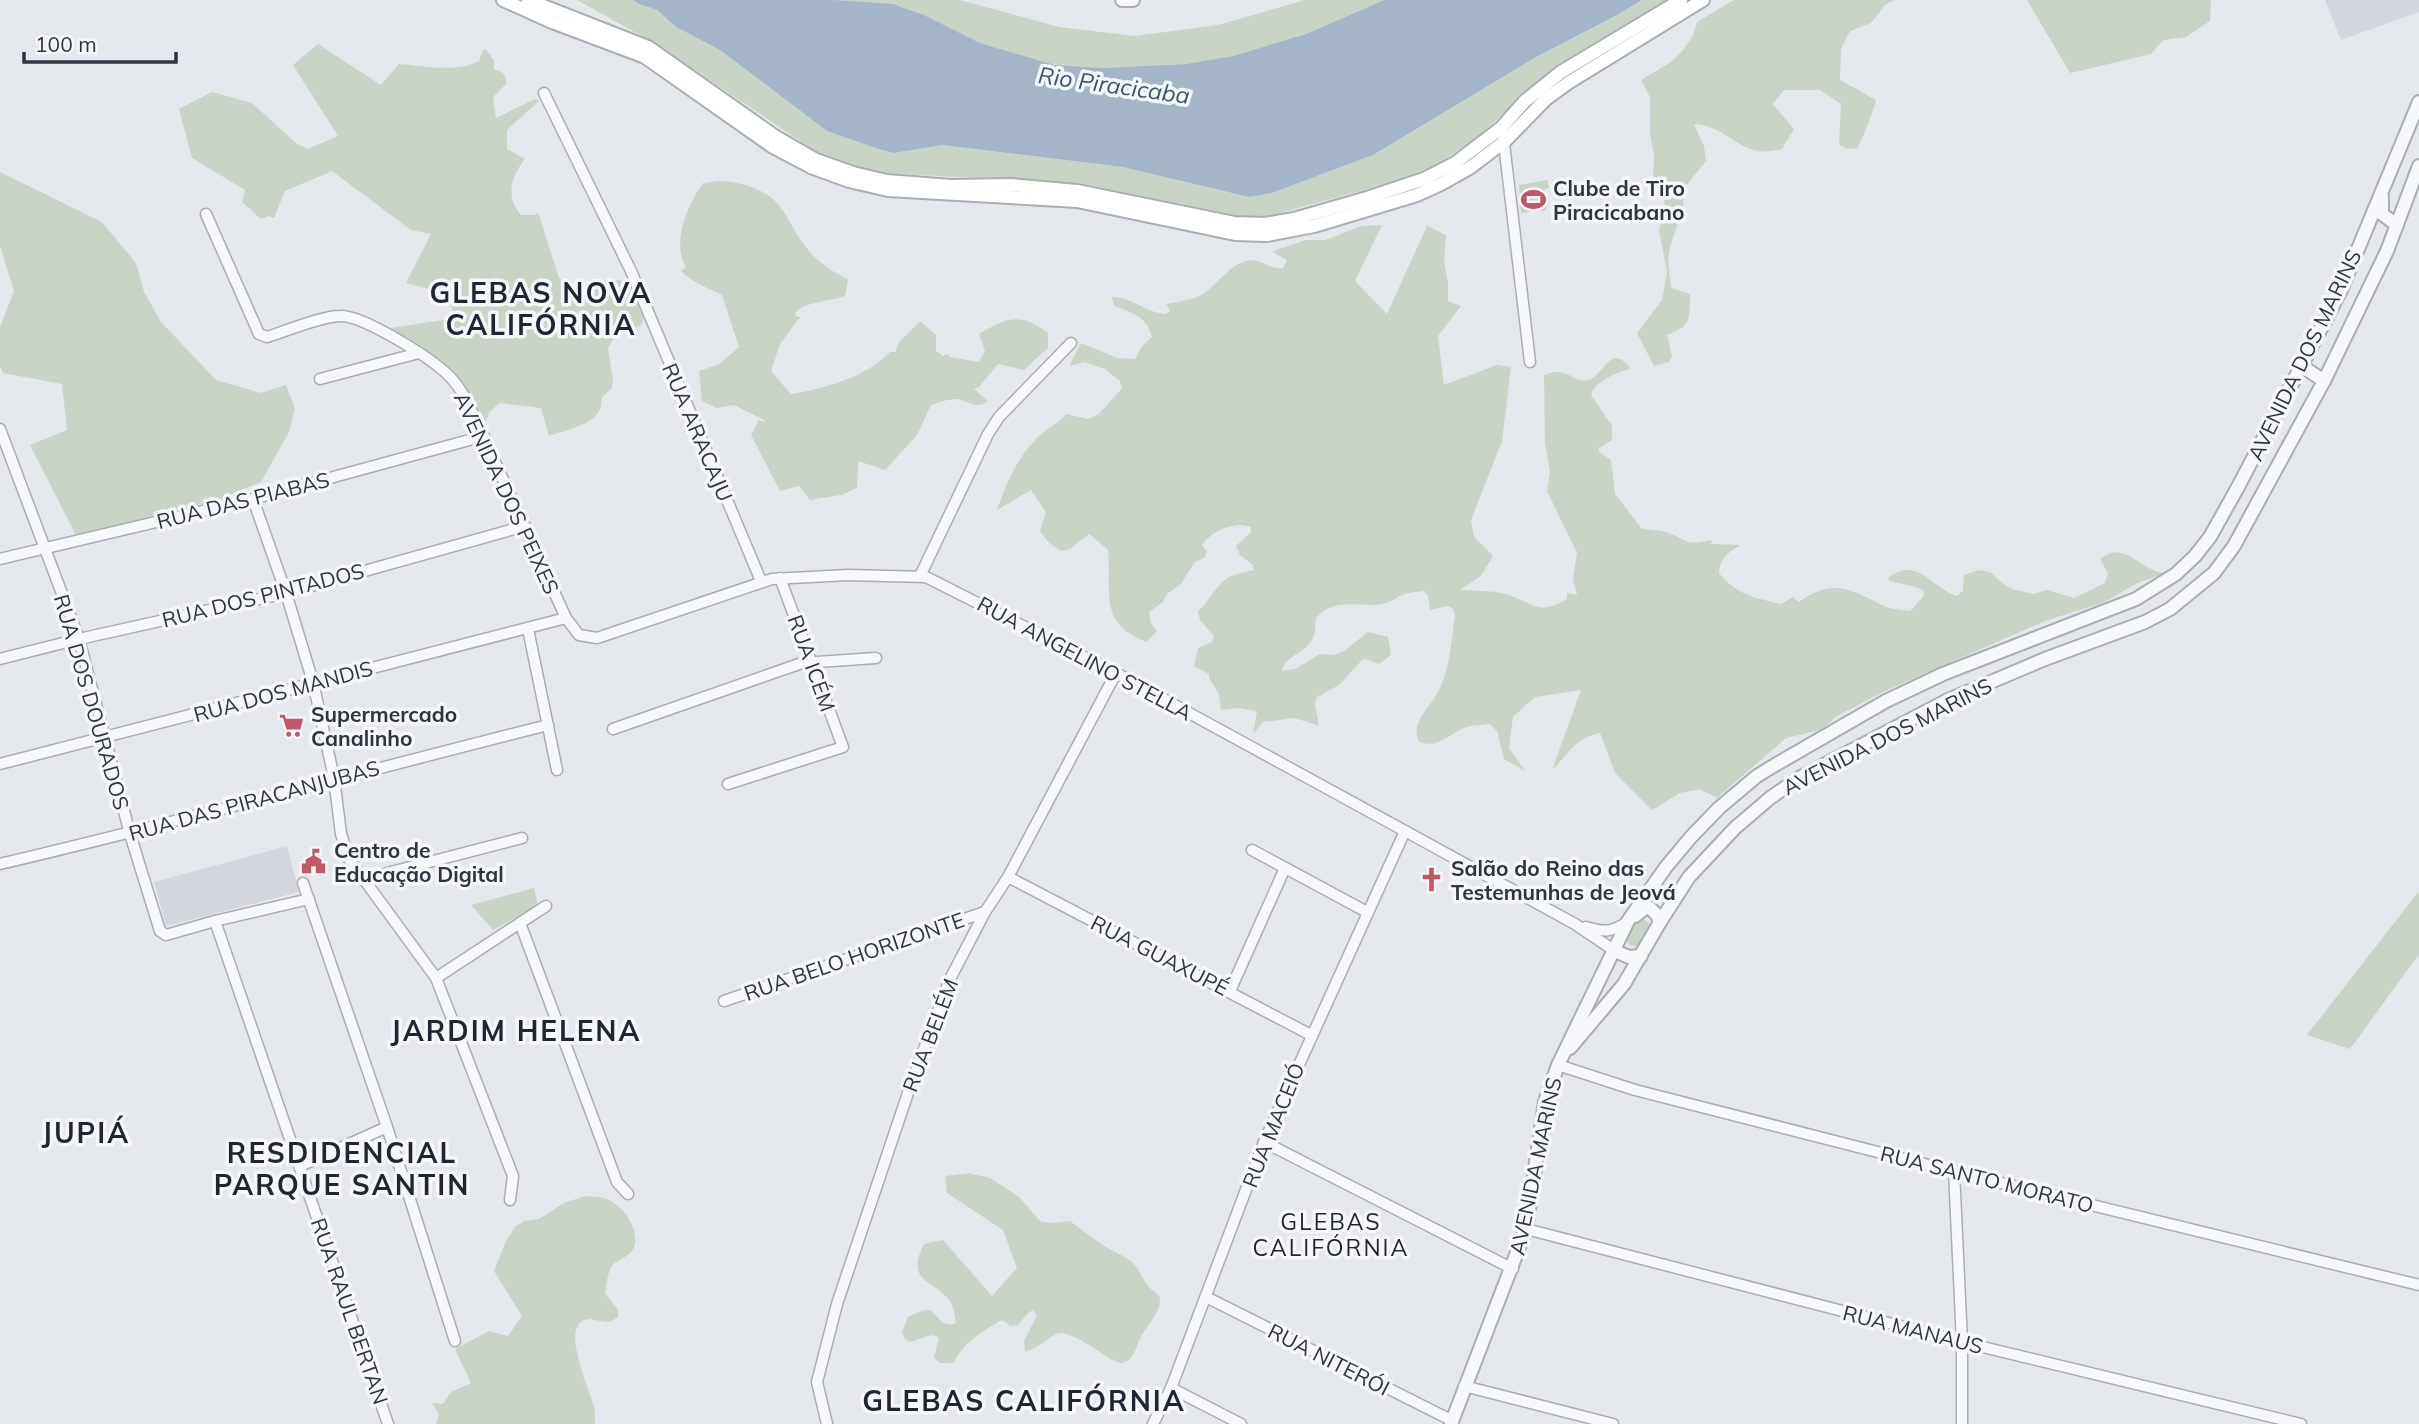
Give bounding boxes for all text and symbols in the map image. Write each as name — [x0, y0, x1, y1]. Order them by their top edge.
scale bar — [24, 21, 177, 65]
text: 100 m — [35, 31, 97, 57]
water label: Rio Piracicaba — [1036, 60, 1192, 110]
place label: Clube de Tiro Piracicabano — [1553, 175, 1685, 225]
sports icon: Clube de Tiro Piracicabano — [1519, 186, 1547, 214]
street label: AVENIDA DOS MARINS — [2242, 245, 2366, 465]
district label: GLEBAS NOVA CALIFÓRNIA — [430, 275, 652, 342]
street label: RUA ARACAJU — [657, 359, 739, 505]
street label: AVENIDA DOS PEIXES — [449, 388, 565, 598]
street label: RUA DAS PIABAS — [154, 466, 332, 534]
street label: RUA DOS PINTADOS — [159, 557, 367, 633]
street label: RUA ANGELINO STELLA — [973, 590, 1197, 726]
street label: RUA DOS DOURADOS — [49, 591, 135, 813]
street label: RUA ICÉM — [783, 611, 841, 715]
street label: RUA DOS MANDIS — [191, 655, 375, 727]
street label: AVENIDA DOS MARINS — [1778, 672, 1996, 800]
place label: Supermercado Canalinho — [311, 701, 457, 751]
supermarket icon: Supermercado Canalinho — [277, 712, 305, 740]
street label: RUA DAS PIRACANJUBAS — [126, 754, 382, 846]
place label: Centro de Educação Digital — [334, 837, 504, 887]
public building icon: Centro de Educação Digital — [300, 848, 328, 876]
place label: Salão do Reino das Testemunhas de Jeová — [1451, 855, 1676, 905]
church icon: Salão do Reino das Testemunhas de Jeová — [1417, 866, 1445, 894]
street label: RUA BELO HORIZONTE — [741, 906, 967, 1006]
street label: RUA GUAXUPÉ — [1087, 909, 1233, 1001]
street label: RUA BELÉM — [897, 975, 963, 1095]
district label: JARDIM HELENA — [391, 1013, 641, 1048]
street label: RUA MACEIÓ — [1236, 1059, 1310, 1191]
street label: AVENIDA MARINS — [1503, 1075, 1567, 1257]
district label: JUPIÁ — [42, 1115, 130, 1150]
district label: RESDIDENCIAL PARQUE SANTIN — [214, 1135, 470, 1202]
street label: RUA SANTO MORATO — [1878, 1140, 2096, 1218]
district label: GLEBAS CALIFÓRNIA — [1253, 1207, 1409, 1262]
street label: RUA RAUL BERTAN — [306, 1214, 394, 1408]
street label: RUA MANAUS — [1840, 1299, 1986, 1359]
street label: RUA NITERÓI — [1264, 1317, 1394, 1401]
district label: GLEBAS CALIFÓRNIA — [862, 1383, 1186, 1418]

